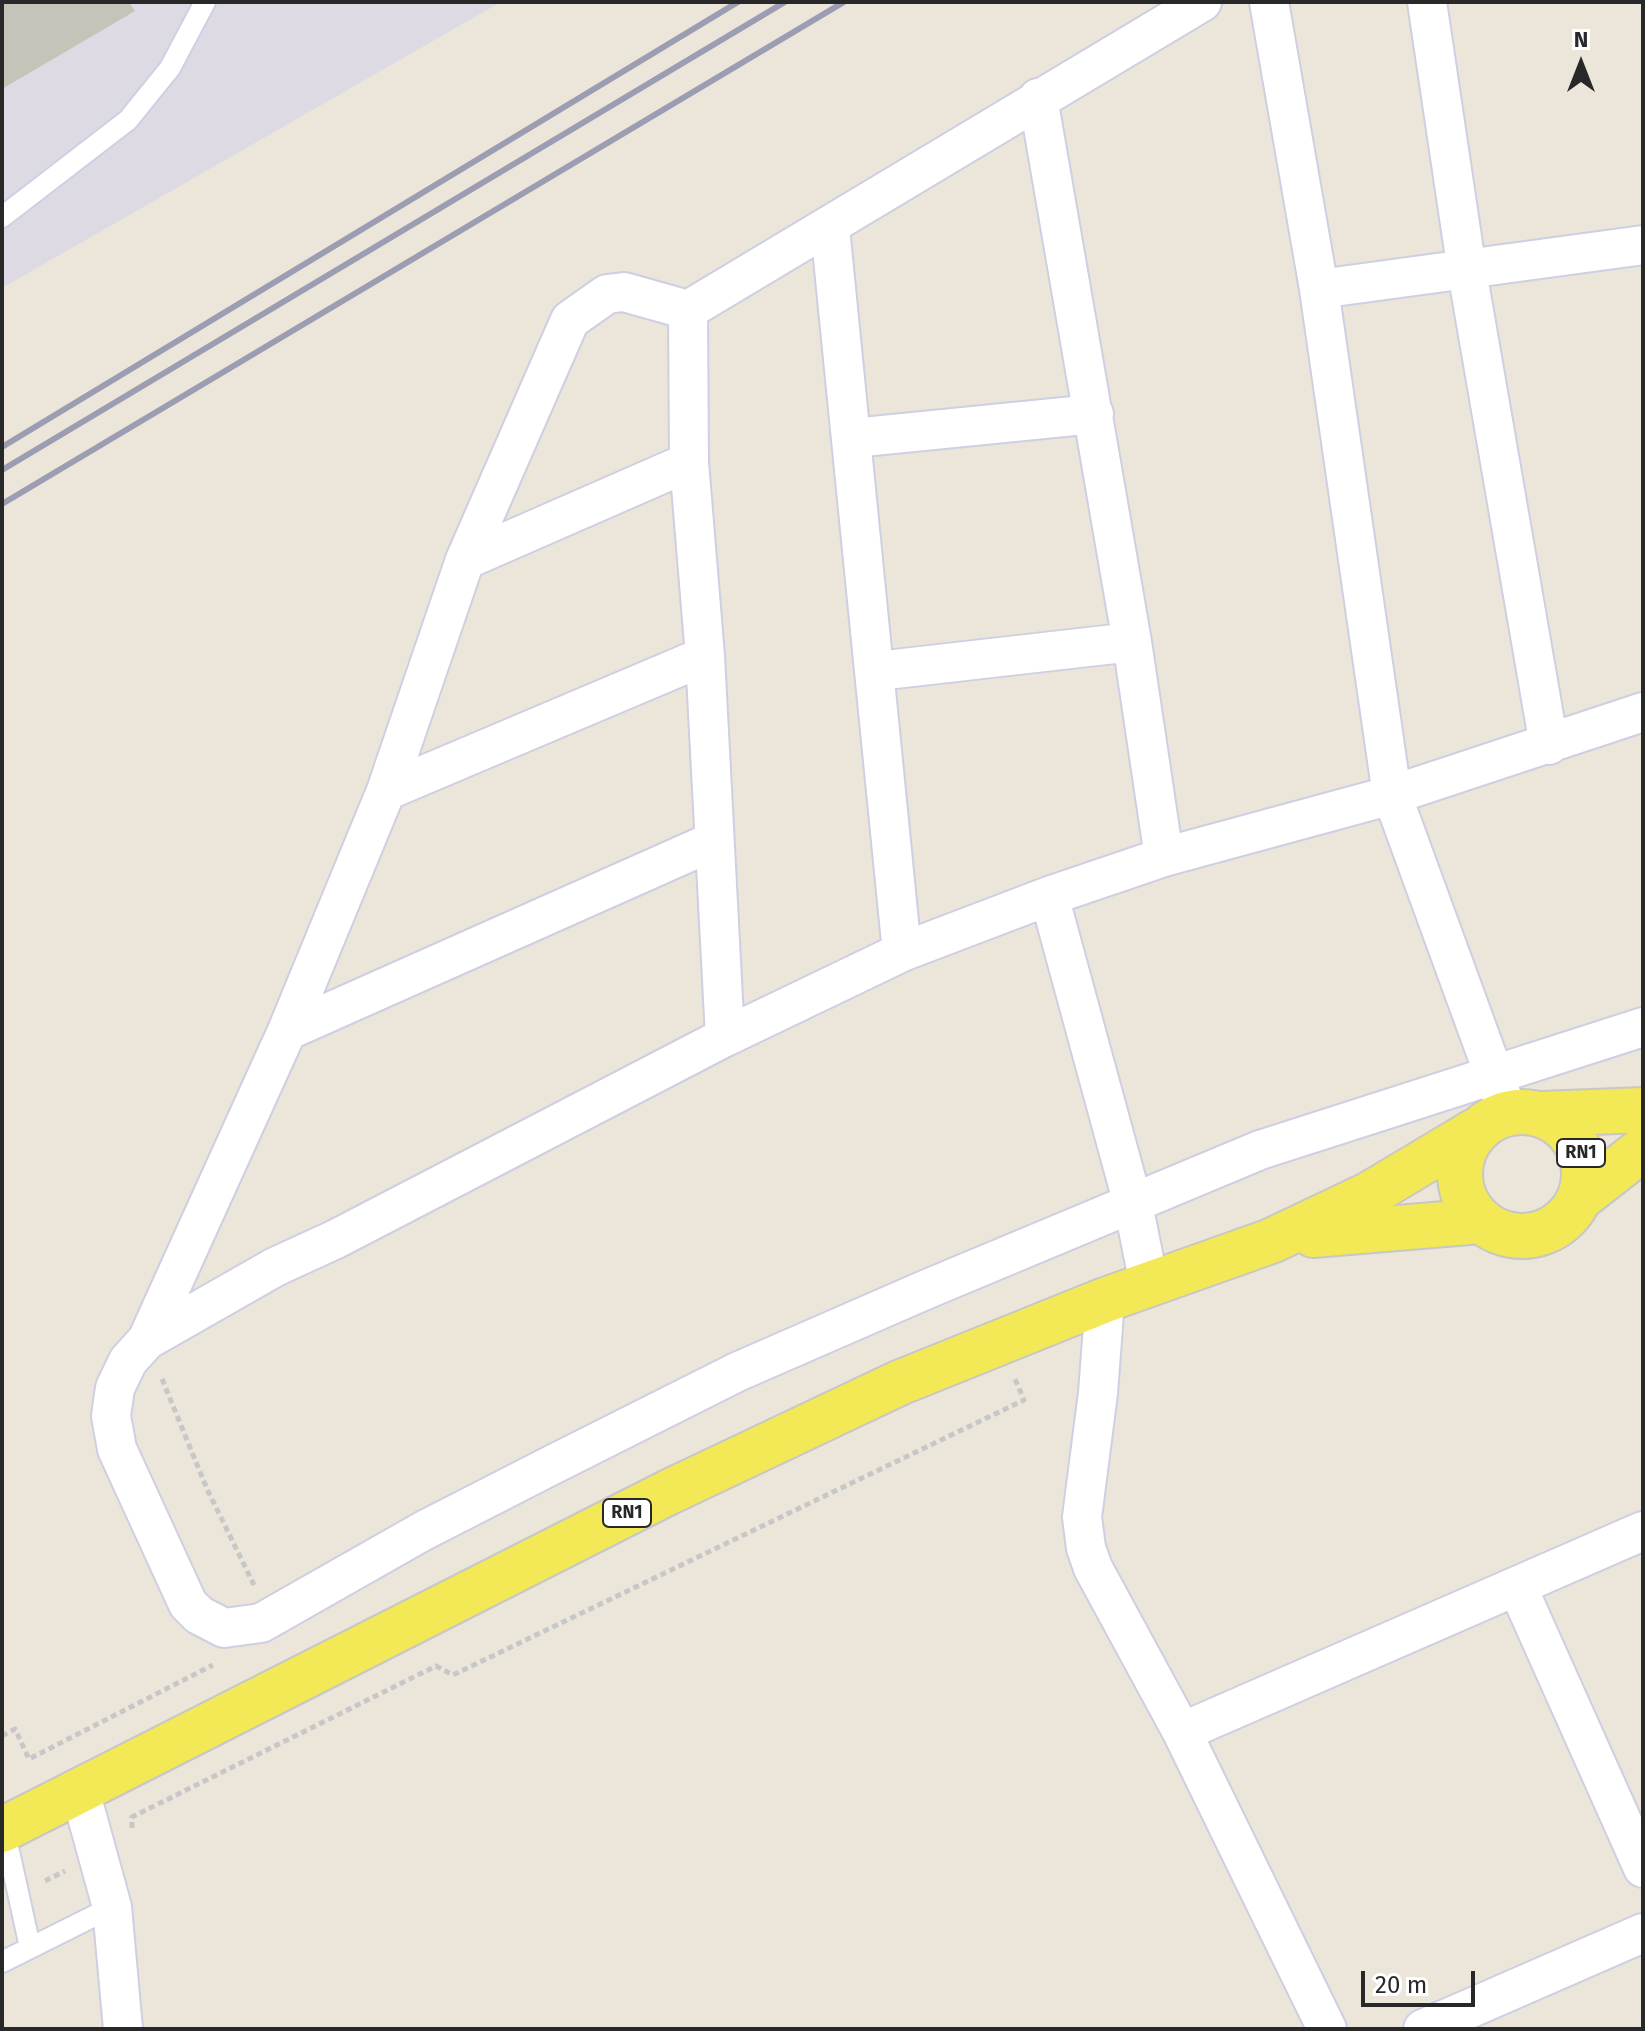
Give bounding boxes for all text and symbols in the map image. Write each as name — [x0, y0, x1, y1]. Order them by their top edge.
north arrow — [1541, 24, 1621, 104]
text: N — [1574, 26, 1588, 53]
road number: RN1 — [1557, 1139, 1605, 1167]
road number: RN1 — [603, 1499, 651, 1527]
scale bar — [1365, 1955, 1479, 2005]
text: 20 m — [1375, 1971, 1427, 1999]

